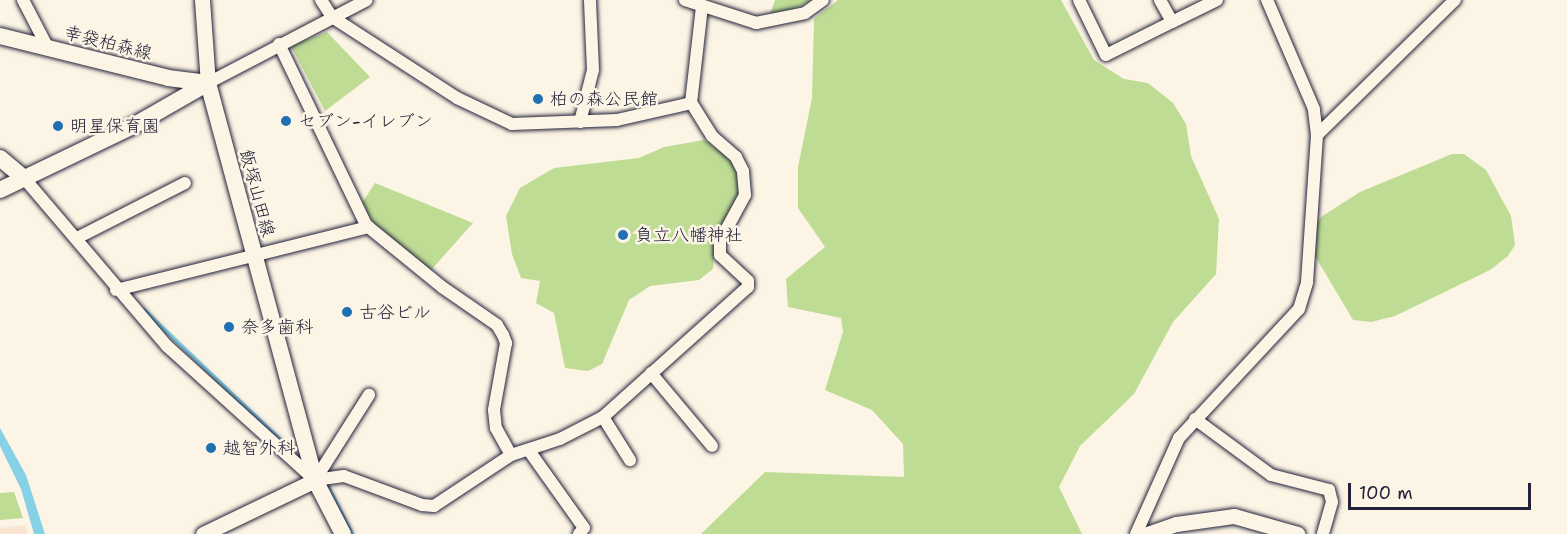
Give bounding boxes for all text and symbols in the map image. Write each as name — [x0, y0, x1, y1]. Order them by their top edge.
street label: 幸袋柏森線 — [62, 22, 154, 64]
place label: 柏の森公民館 — [550, 88, 658, 110]
marker: 柏の森公民館 — [531, 92, 545, 106]
place label: セブン-イレブン — [298, 110, 433, 132]
marker: セブン-イレブン — [279, 114, 293, 128]
place label: 明星保育園 — [70, 115, 160, 137]
marker: 明星保育園 — [51, 119, 65, 133]
street label: 飯塚山田線 — [235, 147, 279, 239]
place label: 負立八幡神社 — [635, 224, 743, 246]
marker: 負立八幡神社 — [616, 228, 630, 242]
place label: 古谷ビル — [359, 301, 431, 323]
marker: 古谷ビル — [340, 305, 354, 319]
place label: 奈多歯科 — [241, 316, 313, 338]
marker: 奈多歯科 — [222, 320, 236, 334]
place label: 越智外科 — [223, 437, 295, 459]
marker: 越智外科 — [204, 441, 218, 455]
scale bar — [1351, 471, 1534, 509]
text: 100 m — [1359, 481, 1413, 505]

